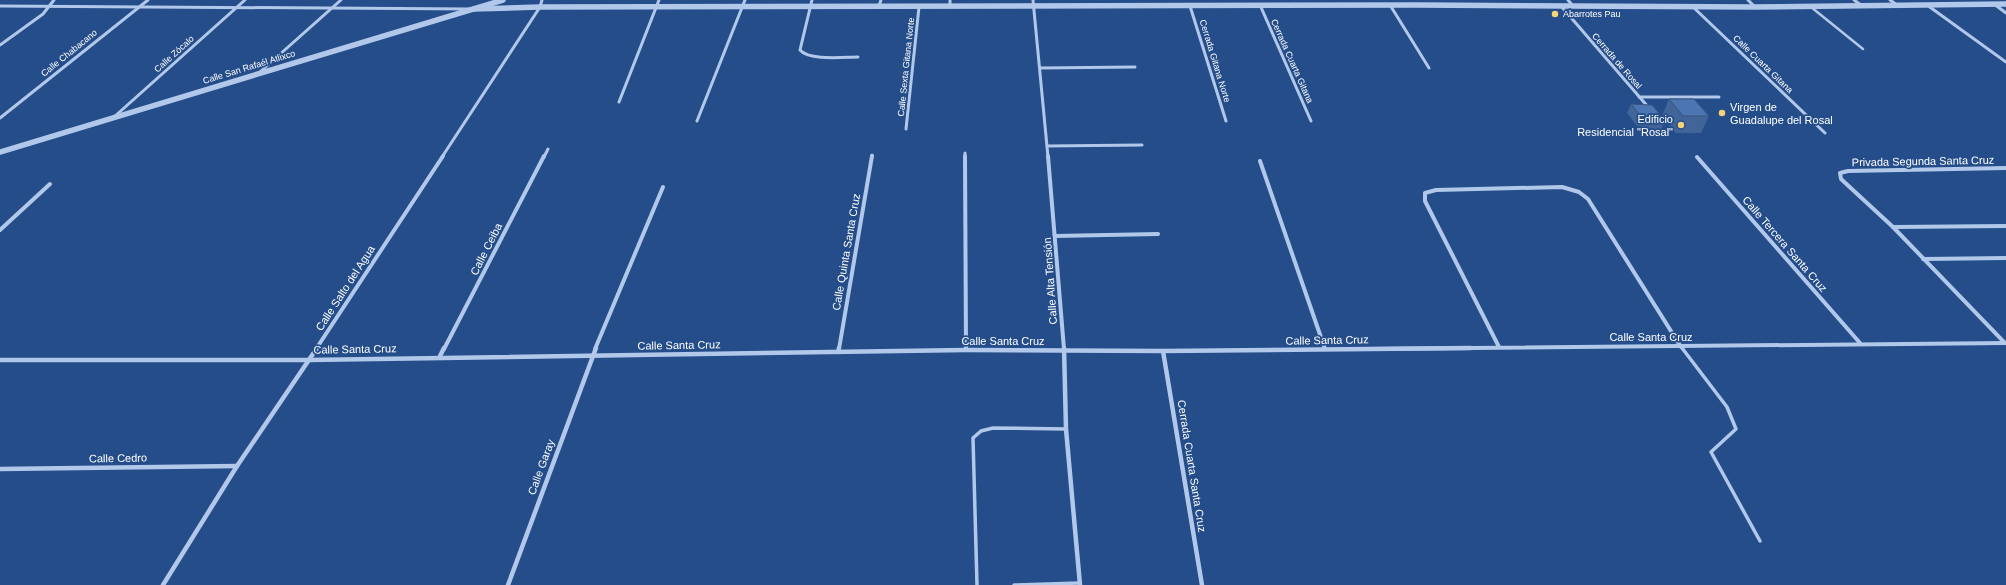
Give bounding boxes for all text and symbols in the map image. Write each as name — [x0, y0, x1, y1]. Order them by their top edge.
marker: Abarrotes Pau — [1550, 9, 1560, 19]
place label: Abarrotes Pau — [1563, 9, 1621, 19]
street label: Calle Sexta Gitana Norte — [896, 17, 916, 117]
street label: Cerrada Cuarta Gitana — [1269, 17, 1315, 105]
street label: Cerrada Gitana Norte — [1198, 18, 1232, 104]
street label: Calle Chabacano — [39, 27, 99, 79]
street label: Cerrada de Rosal — [1590, 31, 1644, 91]
street label: Calle Cuarta Gitana — [1731, 33, 1795, 95]
street label: Calle Zócalo — [152, 34, 196, 74]
street label: Calle San Rafaél Atlixco — [202, 48, 296, 86]
place label: Virgen de Guadalupe del Rosal — [1730, 101, 1833, 126]
marker: Virgen de Guadalupe del Rosal — [1717, 108, 1727, 118]
place label: Edificio Residencial "Rosal" — [1577, 113, 1673, 138]
marker: Edificio Residencial "Rosal" — [1676, 120, 1686, 130]
street label: Privada Segunda Santa Cruz — [1852, 154, 1994, 168]
street label: Calle Quinta Santa Cruz — [830, 193, 862, 311]
street label: Calle Tercera Santa Cruz — [1740, 194, 1830, 294]
street label: Calle Ceiba — [468, 220, 505, 277]
street label: Calle Alta Tensión — [1041, 237, 1059, 325]
street label: Calle Salto del Agua — [313, 242, 377, 333]
street label: Calle Santa Cruz — [1609, 331, 1693, 343]
street label: Calle Santa Cruz — [1285, 333, 1369, 347]
street label: Calle Santa Cruz — [961, 335, 1045, 347]
street label: Calle Santa Cruz — [637, 338, 721, 352]
street label: Calle Santa Cruz — [313, 342, 397, 356]
street label: Cerrada Cuarta Santa Cruz — [1176, 399, 1208, 533]
street label: Calle Garay — [525, 437, 557, 496]
street label: Calle Cedro — [89, 451, 147, 465]

